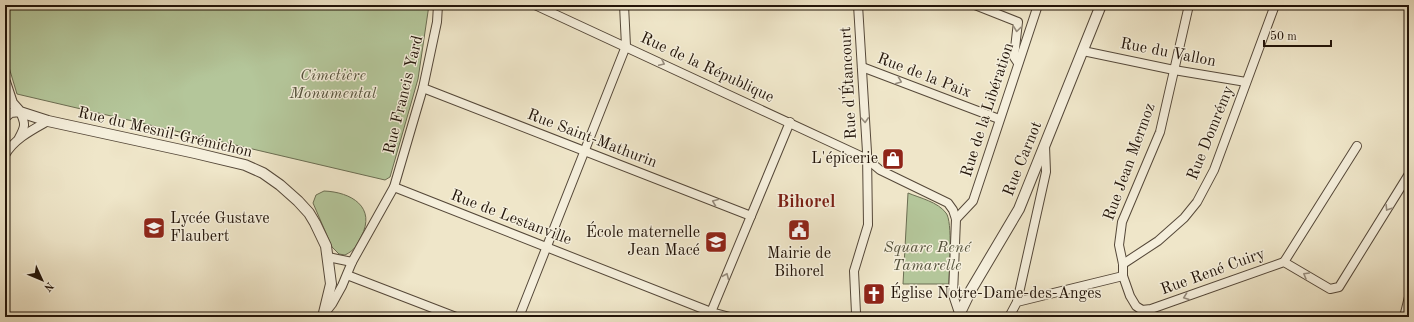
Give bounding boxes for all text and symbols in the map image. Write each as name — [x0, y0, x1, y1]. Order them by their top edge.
scale bar — [1264, 22, 1331, 48]
street label: Rue d'Étancourt — [834, 26, 860, 140]
one-way arrow — [1013, 26, 1022, 32]
street label: Rue de la République — [638, 30, 776, 106]
text: 50 m — [1270, 30, 1297, 43]
street label: Rue Francis Yard — [381, 34, 427, 156]
street label: Rue du Vallon — [1119, 36, 1218, 70]
street label: Rue de la Libération — [959, 40, 1017, 179]
street label: Rue de la Paix — [875, 51, 973, 101]
one-way arrow — [657, 58, 665, 66]
park label: Cimetière Monumental — [289, 68, 377, 102]
one-way arrow — [895, 76, 902, 84]
street label: Rue Domrémy — [1185, 83, 1237, 182]
street label: Rue Jean Mermoz — [1101, 101, 1159, 223]
street label: Rue du Mesnil-Grémichon — [76, 105, 254, 161]
street label: Rue Saint-Mathurin — [525, 107, 660, 171]
one-way arrow — [861, 117, 869, 123]
street label: Rue Carnot — [1001, 119, 1045, 199]
shop icon: L'épicerie — [880, 146, 906, 172]
place label: L'épicerie — [811, 151, 878, 167]
street label: Rue de Lestanville — [448, 188, 574, 248]
district label: Bihorel — [776, 193, 836, 211]
one-way arrow — [711, 198, 718, 206]
one-way arrow — [1386, 203, 1393, 210]
place label: Lycée Gustave Flaubert — [170, 211, 270, 245]
school or university icon: Lycée Gustave Flaubert — [141, 215, 167, 241]
public building icon: Mairie de Bihorel — [786, 217, 812, 243]
place label: École maternelle Jean Macé — [586, 221, 700, 259]
school or university icon: École maternelle Jean Macé — [703, 229, 729, 255]
park label: Square René Tamarelle — [883, 240, 972, 274]
place label: Mairie de Bihorel — [767, 246, 831, 280]
street label: Rue René Cuiry — [1159, 246, 1268, 298]
north arrow — [22, 260, 62, 300]
one-way arrow — [721, 273, 729, 280]
one-way arrow — [1303, 273, 1310, 280]
text: N — [41, 279, 55, 293]
church icon: Église Notre-Dame-des-Anges — [861, 281, 887, 307]
place label: Église Notre-Dame-des-Anges — [890, 282, 1102, 302]
one-way arrow — [1182, 292, 1189, 300]

